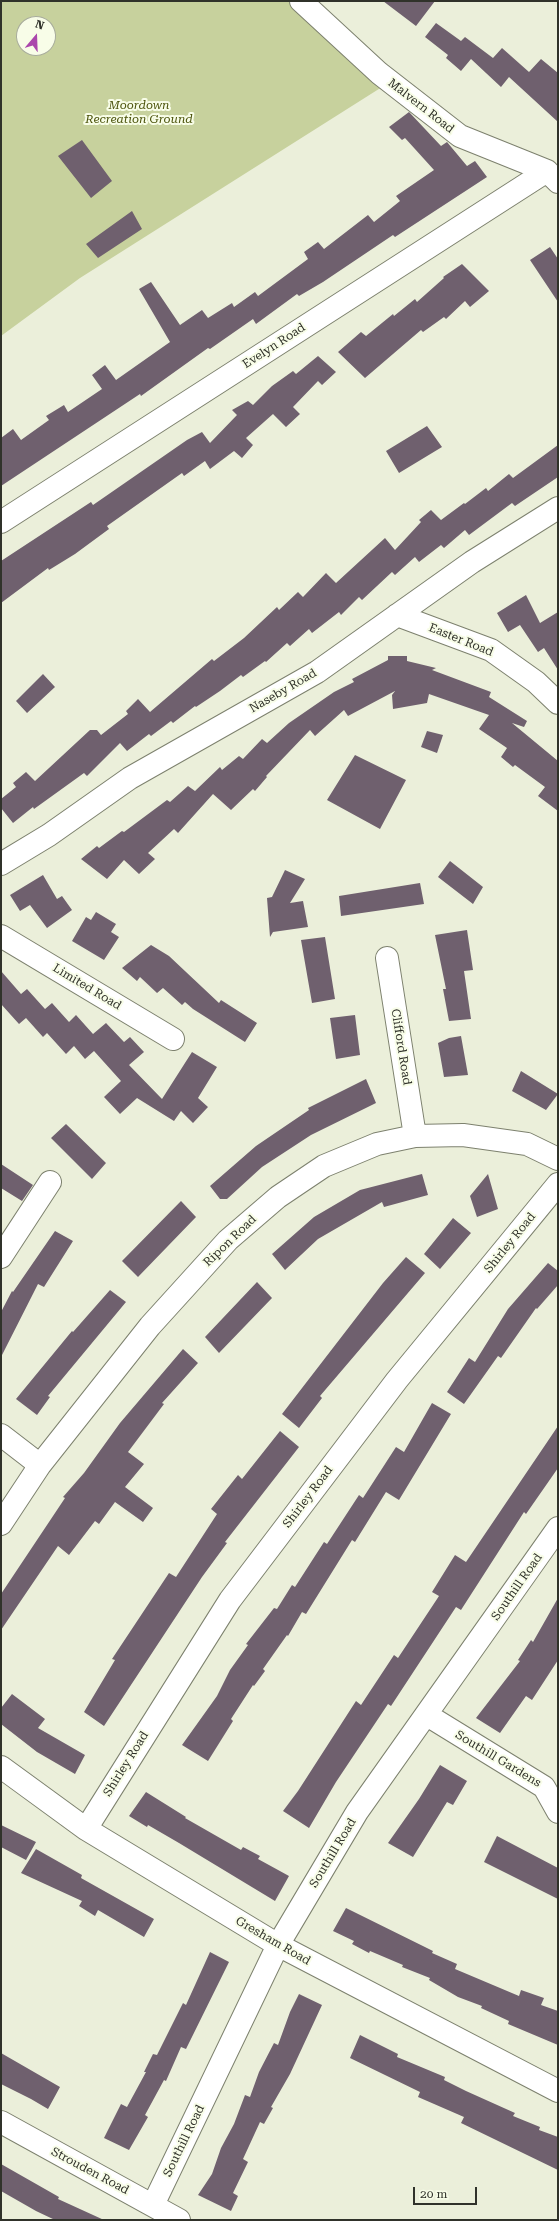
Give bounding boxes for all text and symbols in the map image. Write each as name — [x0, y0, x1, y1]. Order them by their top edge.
north arrow — [16, 16, 56, 56]
text: N — [34, 18, 46, 33]
street label: Malvern Road — [385, 76, 457, 136]
park label: Moordown Recreation Ground — [85, 98, 193, 126]
street label: Evelyn Road — [240, 320, 308, 372]
street label: Easter Road — [427, 621, 495, 659]
street label: Naseby Road — [247, 666, 319, 716]
street label: Limited Road — [50, 961, 124, 1013]
street label: Clifford Road — [388, 1008, 414, 1086]
street label: Shirley Road — [481, 1210, 539, 1276]
street label: Ripon Road — [201, 1212, 259, 1270]
street label: Shirley Road — [280, 1463, 336, 1531]
street label: Southill Road — [489, 1551, 545, 1623]
street label: Southill Gardens — [452, 1728, 544, 1790]
street label: Shirley Road — [100, 1729, 152, 1799]
street label: Southill Road — [307, 1816, 359, 1890]
street label: Gresham Road — [233, 1914, 313, 1968]
street label: Southill Road — [160, 2103, 208, 2179]
street label: Strouden Road — [49, 2144, 131, 2198]
scale bar — [415, 2179, 479, 2205]
text: 20 m — [420, 2187, 447, 2201]

